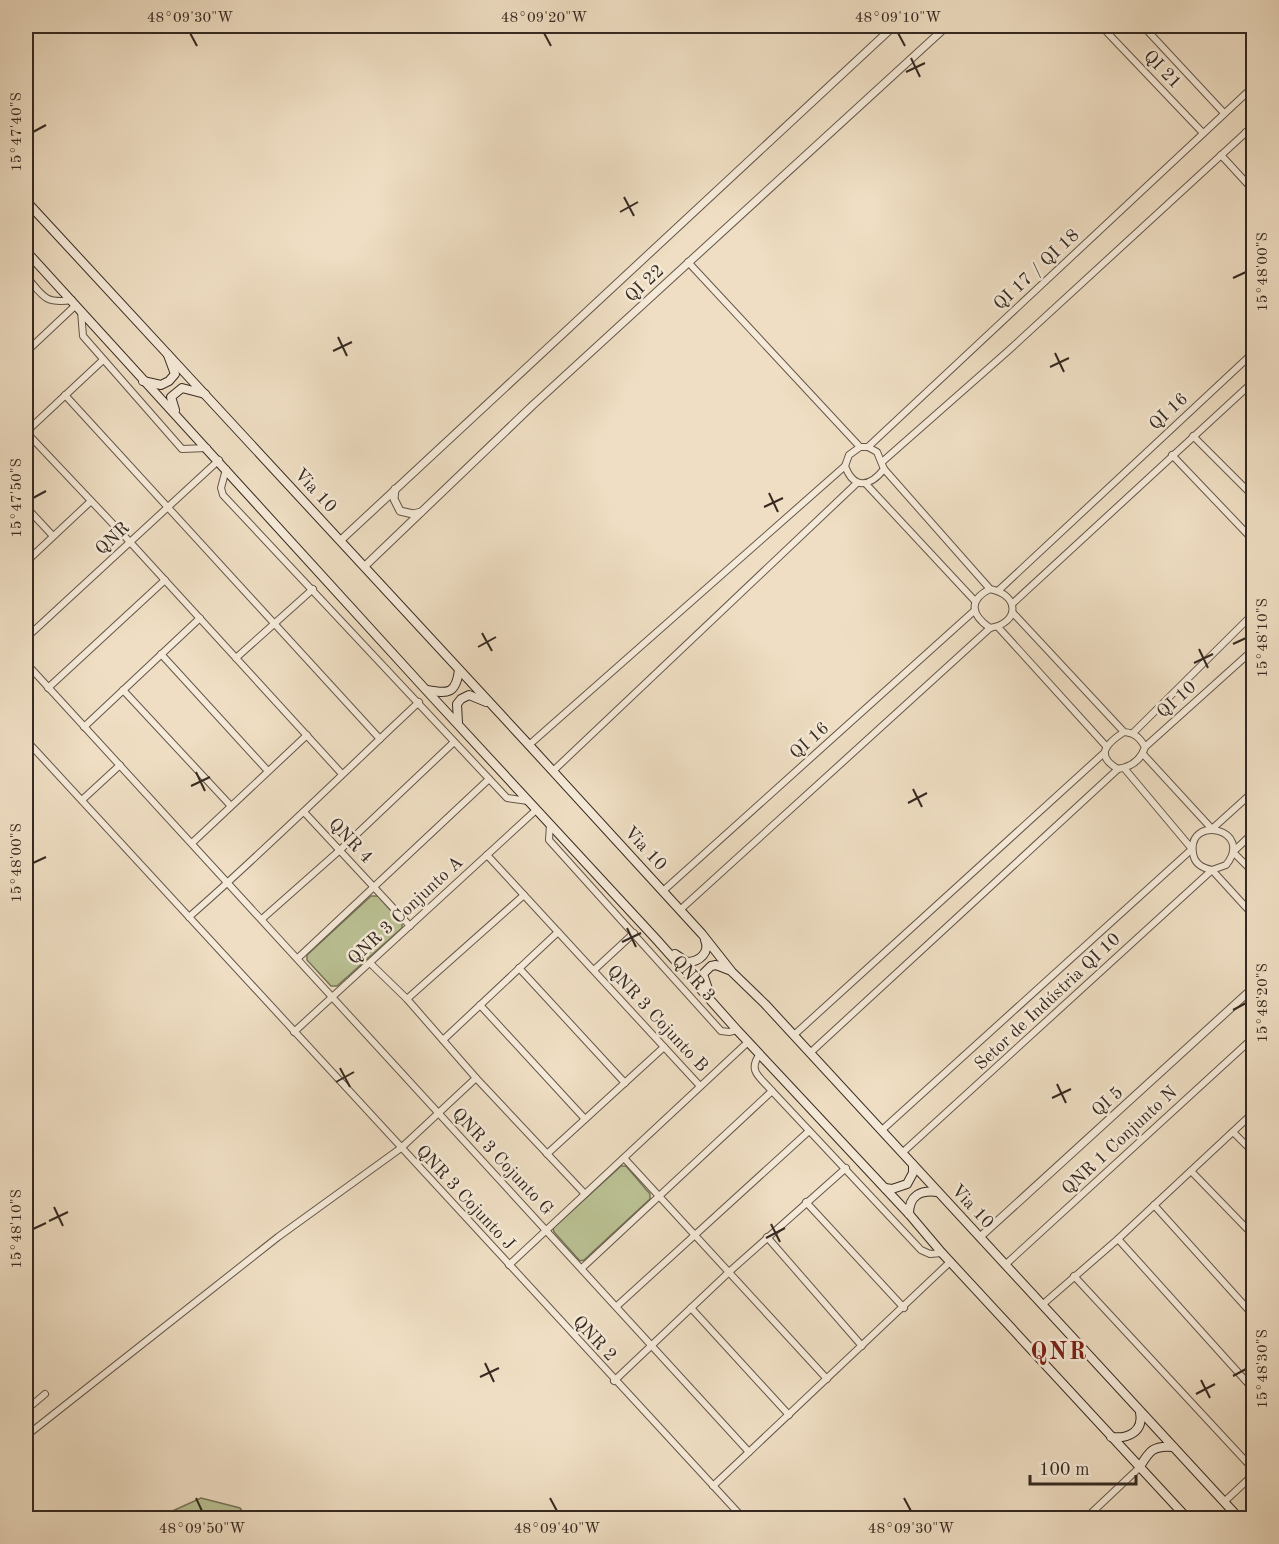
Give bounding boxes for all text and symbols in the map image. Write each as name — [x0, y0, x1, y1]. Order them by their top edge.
text: 48°09'30"W — [147, 11, 233, 26]
text: 48°09'20"W — [501, 11, 587, 26]
text: 48°09'10"W — [855, 11, 941, 26]
street label: QI 21 — [1140, 47, 1185, 92]
text: 15°47'40"S — [10, 92, 25, 172]
street label: QI 17 / QI 18 — [991, 226, 1083, 314]
text: 15°48'00"S — [1256, 232, 1271, 312]
street label: QI 22 — [622, 262, 668, 306]
street label: QI 16 — [1146, 390, 1192, 434]
text: 15°47'50"S — [10, 458, 25, 538]
street label: Via 10 — [291, 465, 340, 516]
street label: QNR — [92, 519, 133, 559]
text: 15°48'10"S — [1256, 598, 1271, 678]
street label: QI 10 — [1154, 678, 1200, 722]
street label: QI 16 — [787, 719, 833, 763]
street label: QNR 4 — [325, 815, 376, 867]
text: 15°48'00"S — [10, 823, 25, 903]
street label: Via 10 — [621, 823, 670, 874]
street label: QNR 3 Conjunto A — [345, 853, 467, 968]
street label: Setor de Indústria QI 10 — [972, 930, 1124, 1074]
street label: QNR 3 — [668, 952, 718, 1005]
street label: QNR 3 Cojunto B — [603, 962, 711, 1076]
text: 15°48'20"S — [1256, 963, 1271, 1043]
street label: QNR 1 Conjunto N — [1059, 1083, 1181, 1198]
street label: QI 5 — [1089, 1083, 1127, 1120]
street label: QNR 3 Cojunto G — [448, 1105, 556, 1219]
street label: QNR 3 Cojunto J — [412, 1142, 518, 1254]
street label: Via 10 — [948, 1181, 997, 1232]
text: 15°48'10"S — [10, 1189, 25, 1269]
street label: QNR 2 — [569, 1312, 620, 1365]
text: 15°48'30"S — [1256, 1329, 1271, 1409]
district label: QNR — [1030, 1341, 1088, 1365]
scale bar — [1030, 1448, 1136, 1486]
text: 100 m — [1039, 1461, 1090, 1479]
text: 48°09'50"W — [159, 1522, 245, 1537]
text: 48°09'40"W — [514, 1522, 600, 1537]
text: 48°09'30"W — [868, 1522, 954, 1537]

